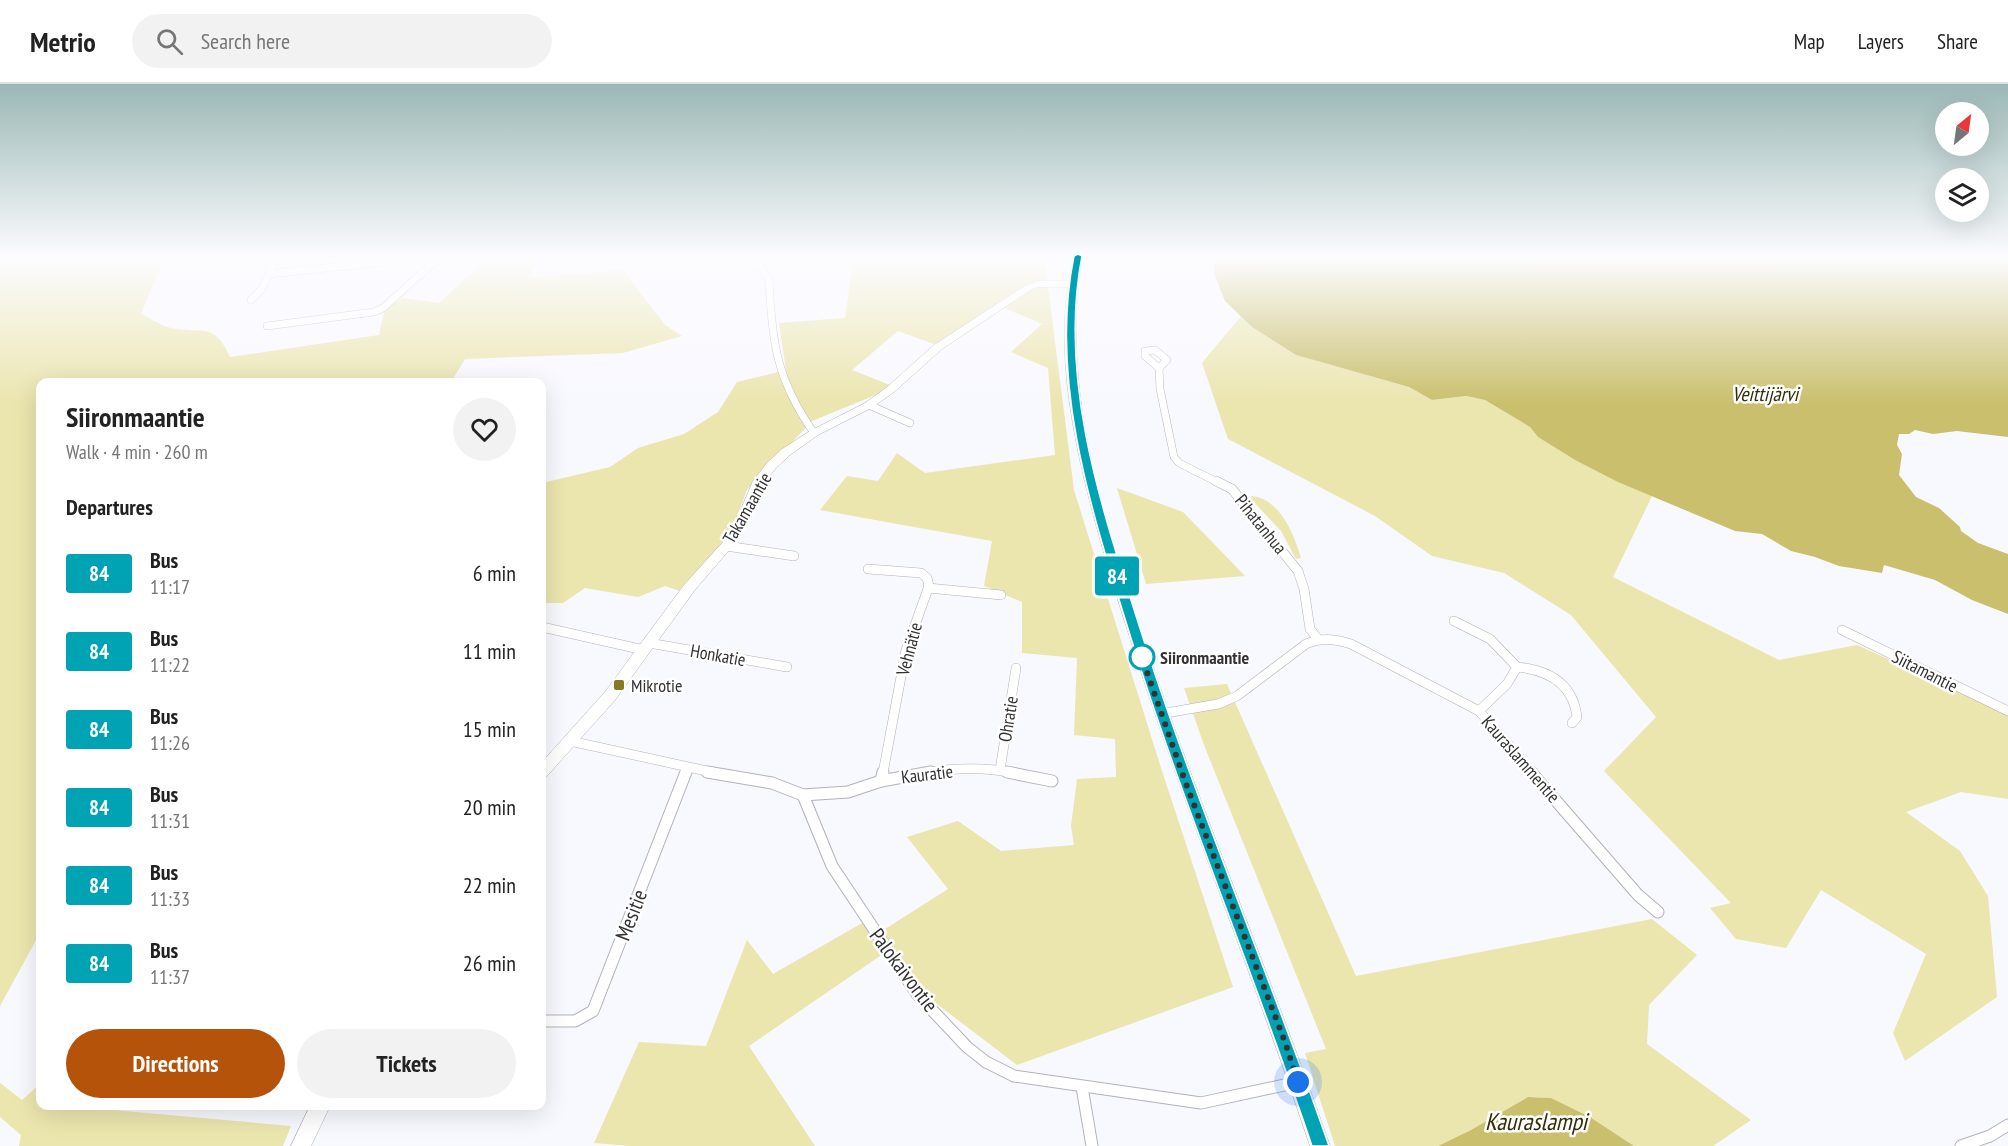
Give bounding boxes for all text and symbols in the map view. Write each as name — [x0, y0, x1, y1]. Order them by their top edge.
search box — [132, 14, 552, 68]
text: Metrio — [30, 23, 96, 60]
icon: search — [153, 25, 186, 58]
text: Search here — [201, 27, 290, 55]
text: Map — [1794, 28, 1825, 55]
text: Layers — [1858, 28, 1904, 55]
text: Share — [1937, 28, 1978, 55]
north arrow — [1935, 102, 1989, 156]
map controls — [1935, 102, 1989, 222]
button: layers — [1935, 168, 1989, 222]
water label: Veittijärvi — [1732, 381, 1801, 407]
text: Siironmaantie — [66, 398, 205, 435]
button: heart — [453, 398, 516, 461]
text: Walk · 4 min · 260 m — [66, 439, 208, 465]
street label: Takamaantie — [717, 468, 777, 548]
street label: Pihatanhua — [1230, 490, 1292, 558]
text: Departures — [66, 493, 153, 521]
text: Bus — [150, 546, 178, 574]
line badge: 84 — [1090, 556, 1144, 596]
text: 6 min — [473, 559, 516, 587]
text: 84 — [89, 560, 109, 587]
text: 84 — [1107, 563, 1127, 590]
text: 11:17 — [150, 574, 190, 600]
street label: Vehnätie — [891, 620, 927, 679]
text: Bus — [150, 624, 178, 652]
text: 11 min — [463, 637, 516, 665]
text: 84 — [89, 638, 109, 665]
street label: Honkatie — [689, 639, 747, 671]
marker: Siironmaantie — [1129, 644, 1155, 670]
street label: Siitamantie — [1888, 645, 1962, 697]
place label: Siironmaantie — [1160, 646, 1250, 669]
text: 11:22 — [150, 652, 190, 678]
place label: Mikrotie — [631, 674, 682, 697]
marker: Mikrotie — [612, 678, 626, 692]
street label: Ohratie — [993, 694, 1023, 744]
text: Bus — [150, 702, 178, 730]
street label: Kauraslammentie — [1477, 711, 1565, 807]
text: 15 min — [463, 715, 516, 743]
text: 84 — [89, 716, 109, 743]
text: 11:26 — [150, 730, 190, 756]
street label: Kauratie — [900, 759, 954, 789]
text: Bus — [150, 780, 178, 808]
text: 20 min — [463, 793, 516, 821]
text: 84 — [89, 794, 109, 821]
text: 11:31 — [150, 808, 190, 834]
text: Bus — [150, 858, 178, 886]
text: 22 min — [463, 871, 516, 899]
text: 84 — [89, 872, 109, 899]
text: 11:33 — [150, 886, 190, 912]
street label: Mesitie — [609, 886, 653, 944]
street label: Palokaivontie — [864, 923, 944, 1017]
text: Bus — [150, 936, 178, 964]
text: 26 min — [463, 949, 516, 977]
text: 84 — [89, 950, 109, 977]
text: 11:37 — [150, 964, 190, 990]
button: Directions — [66, 1029, 285, 1098]
button: Tickets — [297, 1029, 516, 1098]
your location — [1283, 1067, 1313, 1097]
water label: Kauraslampi — [1485, 1106, 1590, 1137]

